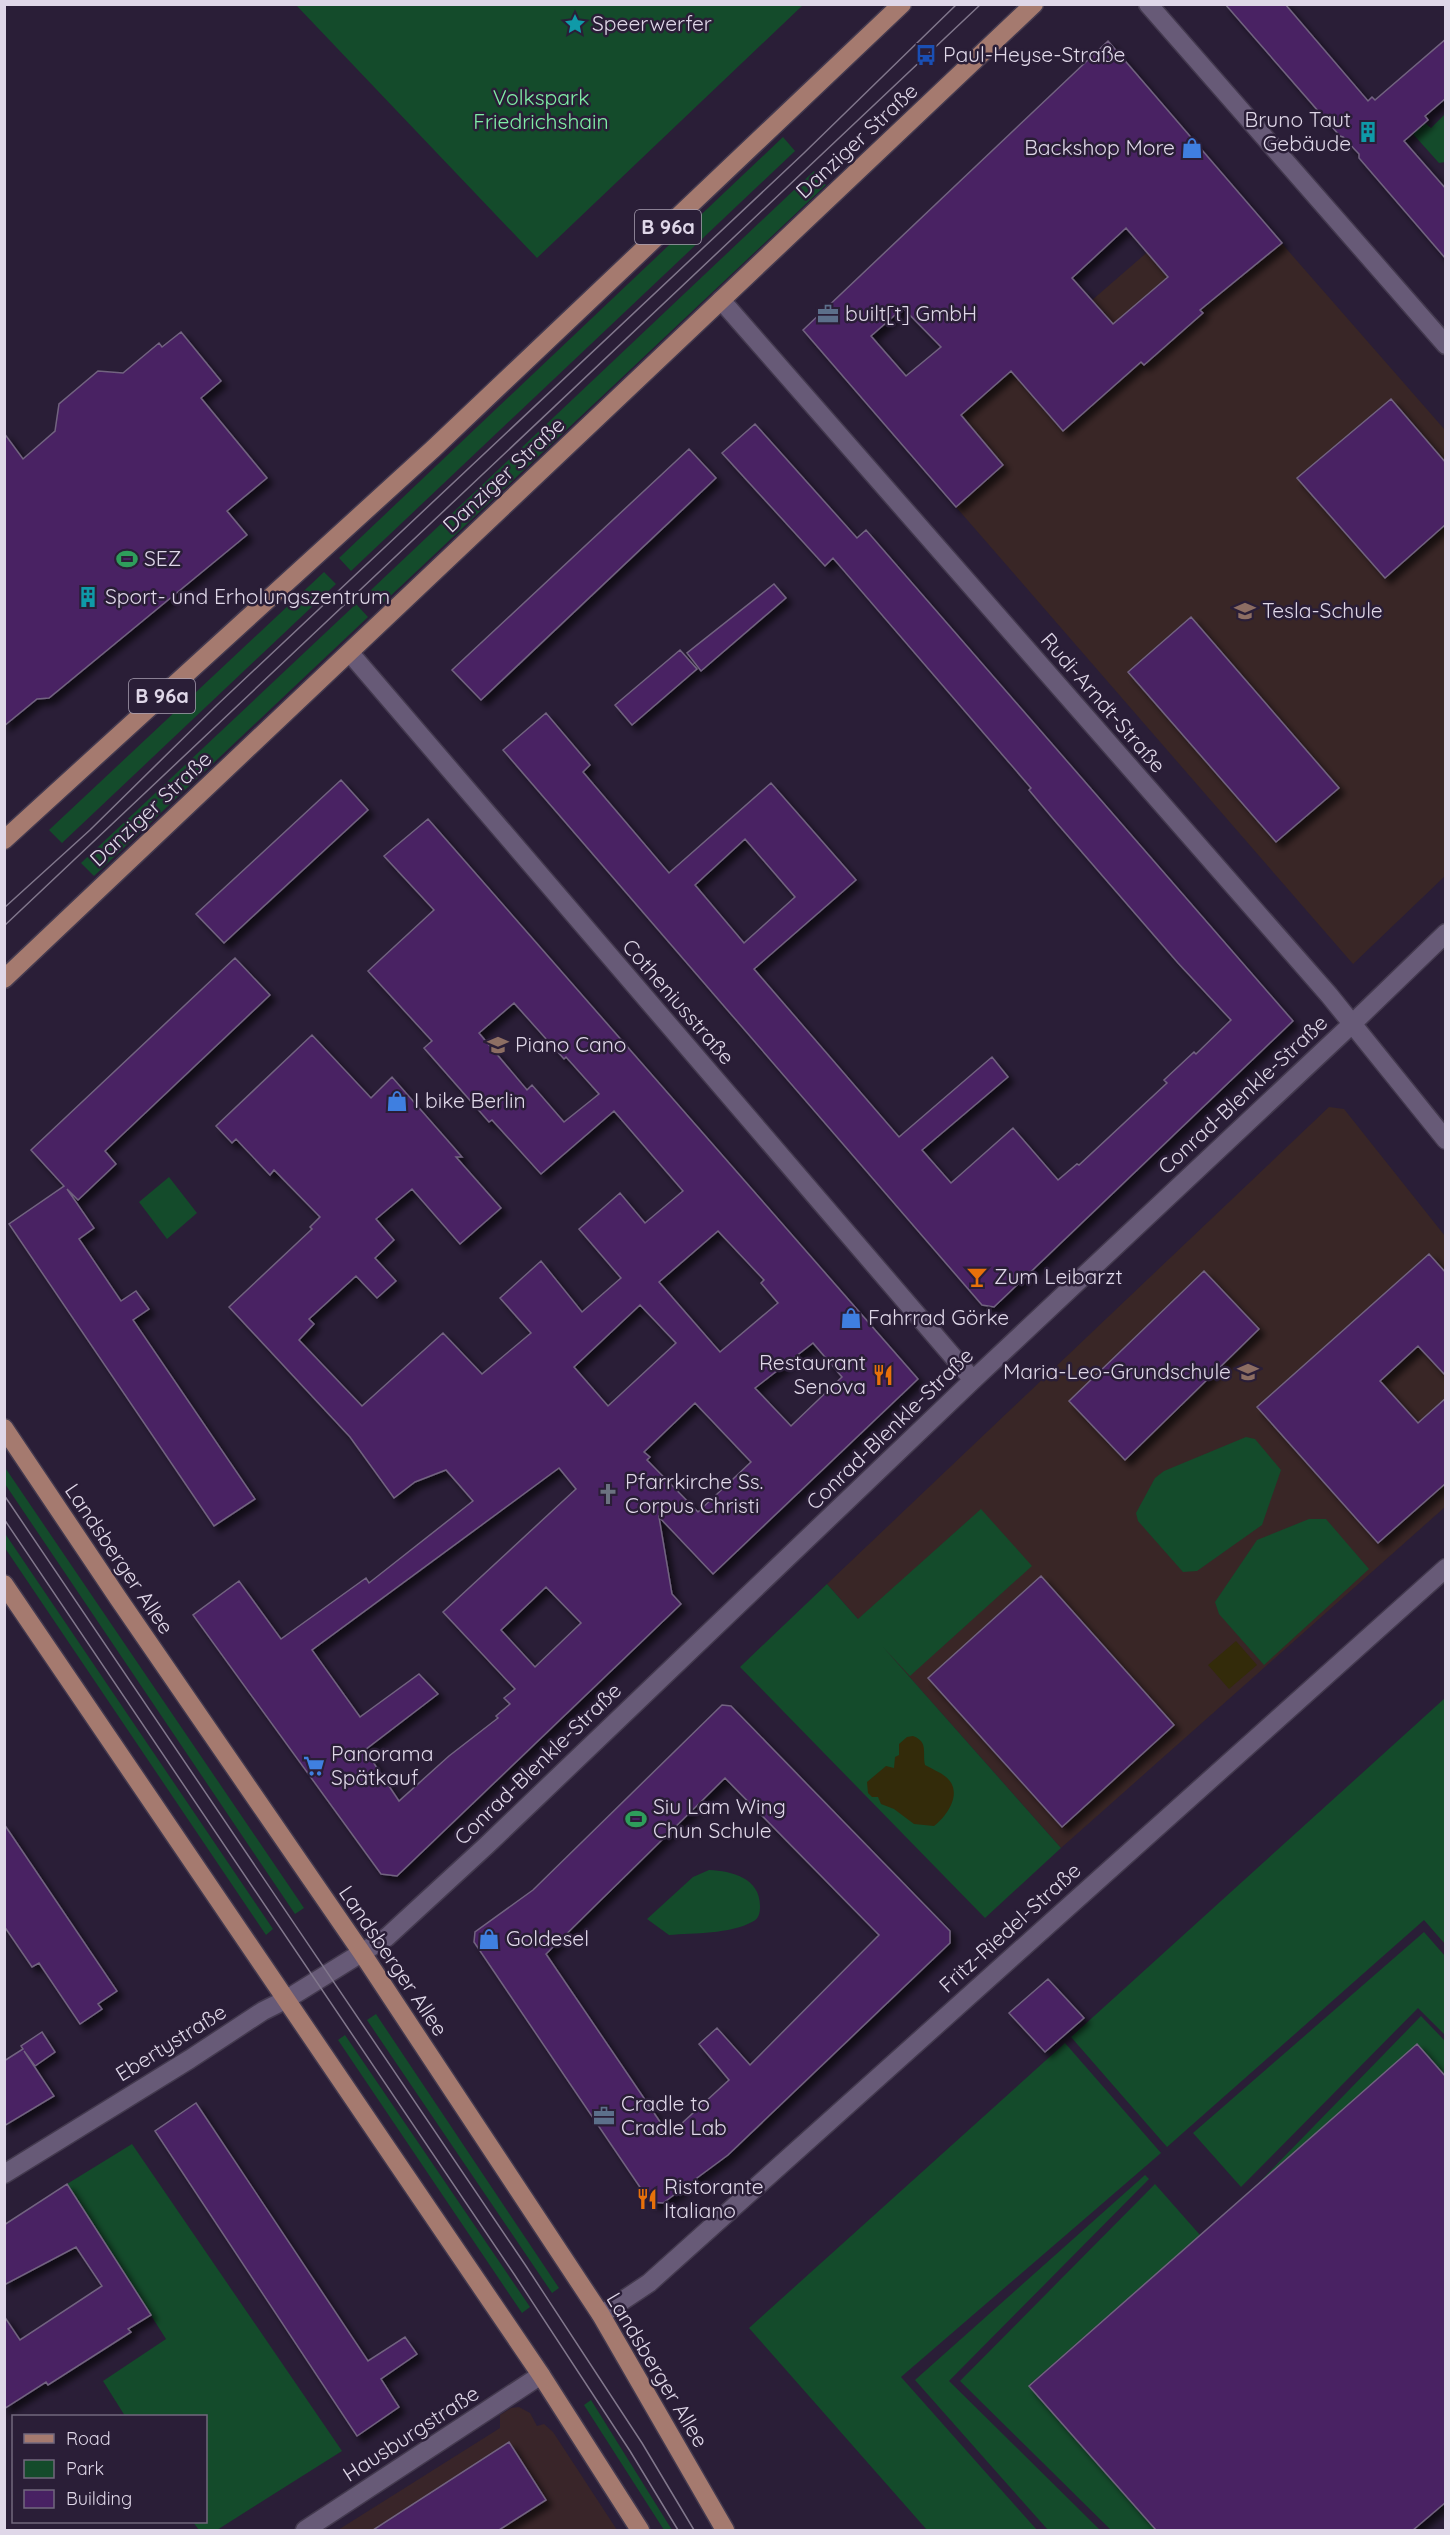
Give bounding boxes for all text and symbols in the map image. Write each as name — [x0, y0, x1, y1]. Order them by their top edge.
place label: Speerwerfer — [592, 10, 712, 36]
place icon: Speerwerfer — [563, 12, 587, 36]
place label: Paul-Heyse-Straße — [943, 41, 1125, 67]
bus stop icon: Paul-Heyse-Straße — [914, 43, 938, 67]
street label: Danziger Straße — [790, 77, 923, 203]
park label: Volkspark Friedrichshain — [473, 84, 609, 134]
place label: Bruno Taut Gebäude — [1245, 106, 1351, 156]
building icon: Bruno Taut Gebäude — [1356, 120, 1380, 144]
place label: Backshop More — [1024, 134, 1175, 160]
shop icon: Backshop More — [1180, 136, 1204, 160]
road number: B 96a — [635, 210, 701, 244]
place label: built[t] GmbH — [845, 300, 977, 326]
office icon: built[t] GmbH — [816, 302, 840, 326]
street label: Danziger Straße — [437, 411, 570, 537]
place label: SEZ — [144, 545, 181, 571]
sports icon: SEZ — [115, 547, 139, 571]
place label: Sport- und Erholungszentrum — [105, 583, 390, 609]
building icon: Sport- und Erholungszentrum — [76, 585, 100, 609]
place label: Tesla-Schule — [1262, 597, 1383, 623]
school or university icon: Tesla-Schule — [1233, 599, 1257, 623]
street label: Rudi-Arndt-Straße — [1036, 627, 1172, 778]
road number: B 96a — [129, 679, 195, 713]
street label: Danziger Straße — [84, 745, 217, 871]
street label: Cotheniusstraße — [617, 933, 740, 1069]
street label: Conrad-Blenkle-Straße — [1152, 1009, 1332, 1180]
place label: Piano Cano — [515, 1031, 627, 1057]
school or university icon: Piano Cano — [486, 1033, 510, 1057]
place label: I bike Berlin — [414, 1087, 526, 1113]
shop icon: I bike Berlin — [385, 1089, 409, 1113]
place label: Zum Leibarzt — [994, 1263, 1123, 1289]
bar icon: Zum Leibarzt — [965, 1265, 989, 1289]
place label: Fahrrad Görke — [868, 1304, 1009, 1330]
shop icon: Fahrrad Görke — [839, 1306, 863, 1330]
street label: Conrad-Blenkle-Straße — [800, 1342, 978, 1515]
place label: Restaurant Senova — [759, 1349, 866, 1399]
place label: Maria-Leo-Grundschule — [1003, 1358, 1231, 1384]
school or university icon: Maria-Leo-Grundschule — [1236, 1360, 1260, 1384]
restaurant icon: Restaurant Senova — [871, 1363, 895, 1387]
place label: Pfarrkirche Ss. Corpus Christi — [625, 1468, 763, 1518]
street label: Landsberger Allee — [60, 1478, 180, 1639]
church icon: Pfarrkirche Ss. Corpus Christi — [596, 1482, 620, 1506]
street label: Conrad-Blenkle-Straße — [448, 1677, 626, 1850]
place label: Panorama Spätkauf — [331, 1740, 433, 1790]
supermarket icon: Panorama Spätkauf — [302, 1754, 326, 1778]
place label: Siu Lam Wing Chun Schule — [653, 1793, 786, 1843]
sports icon: Siu Lam Wing Chun Schule — [624, 1807, 648, 1831]
street label: Fritz-Riedel-Straße — [933, 1857, 1086, 1998]
street label: Landsberger Allee — [334, 1880, 454, 2041]
place label: Goldesel — [506, 1925, 589, 1951]
shop icon: Goldesel — [477, 1927, 501, 1951]
street label: Ebertystraße — [110, 1998, 231, 2086]
place label: Cradle to Cradle Lab — [621, 2090, 727, 2140]
office icon: Cradle to Cradle Lab — [592, 2104, 616, 2128]
place label: Ristorante Italiano — [664, 2173, 764, 2223]
restaurant icon: Ristorante Italiano — [635, 2187, 659, 2211]
street label: Landsberger Allee — [601, 2287, 714, 2452]
street label: Hausburgstraße — [338, 2380, 483, 2487]
legend — [12, 2415, 207, 2523]
text: Road — [66, 2427, 111, 2450]
text: Park — [66, 2457, 104, 2480]
text: Building — [66, 2487, 132, 2510]

